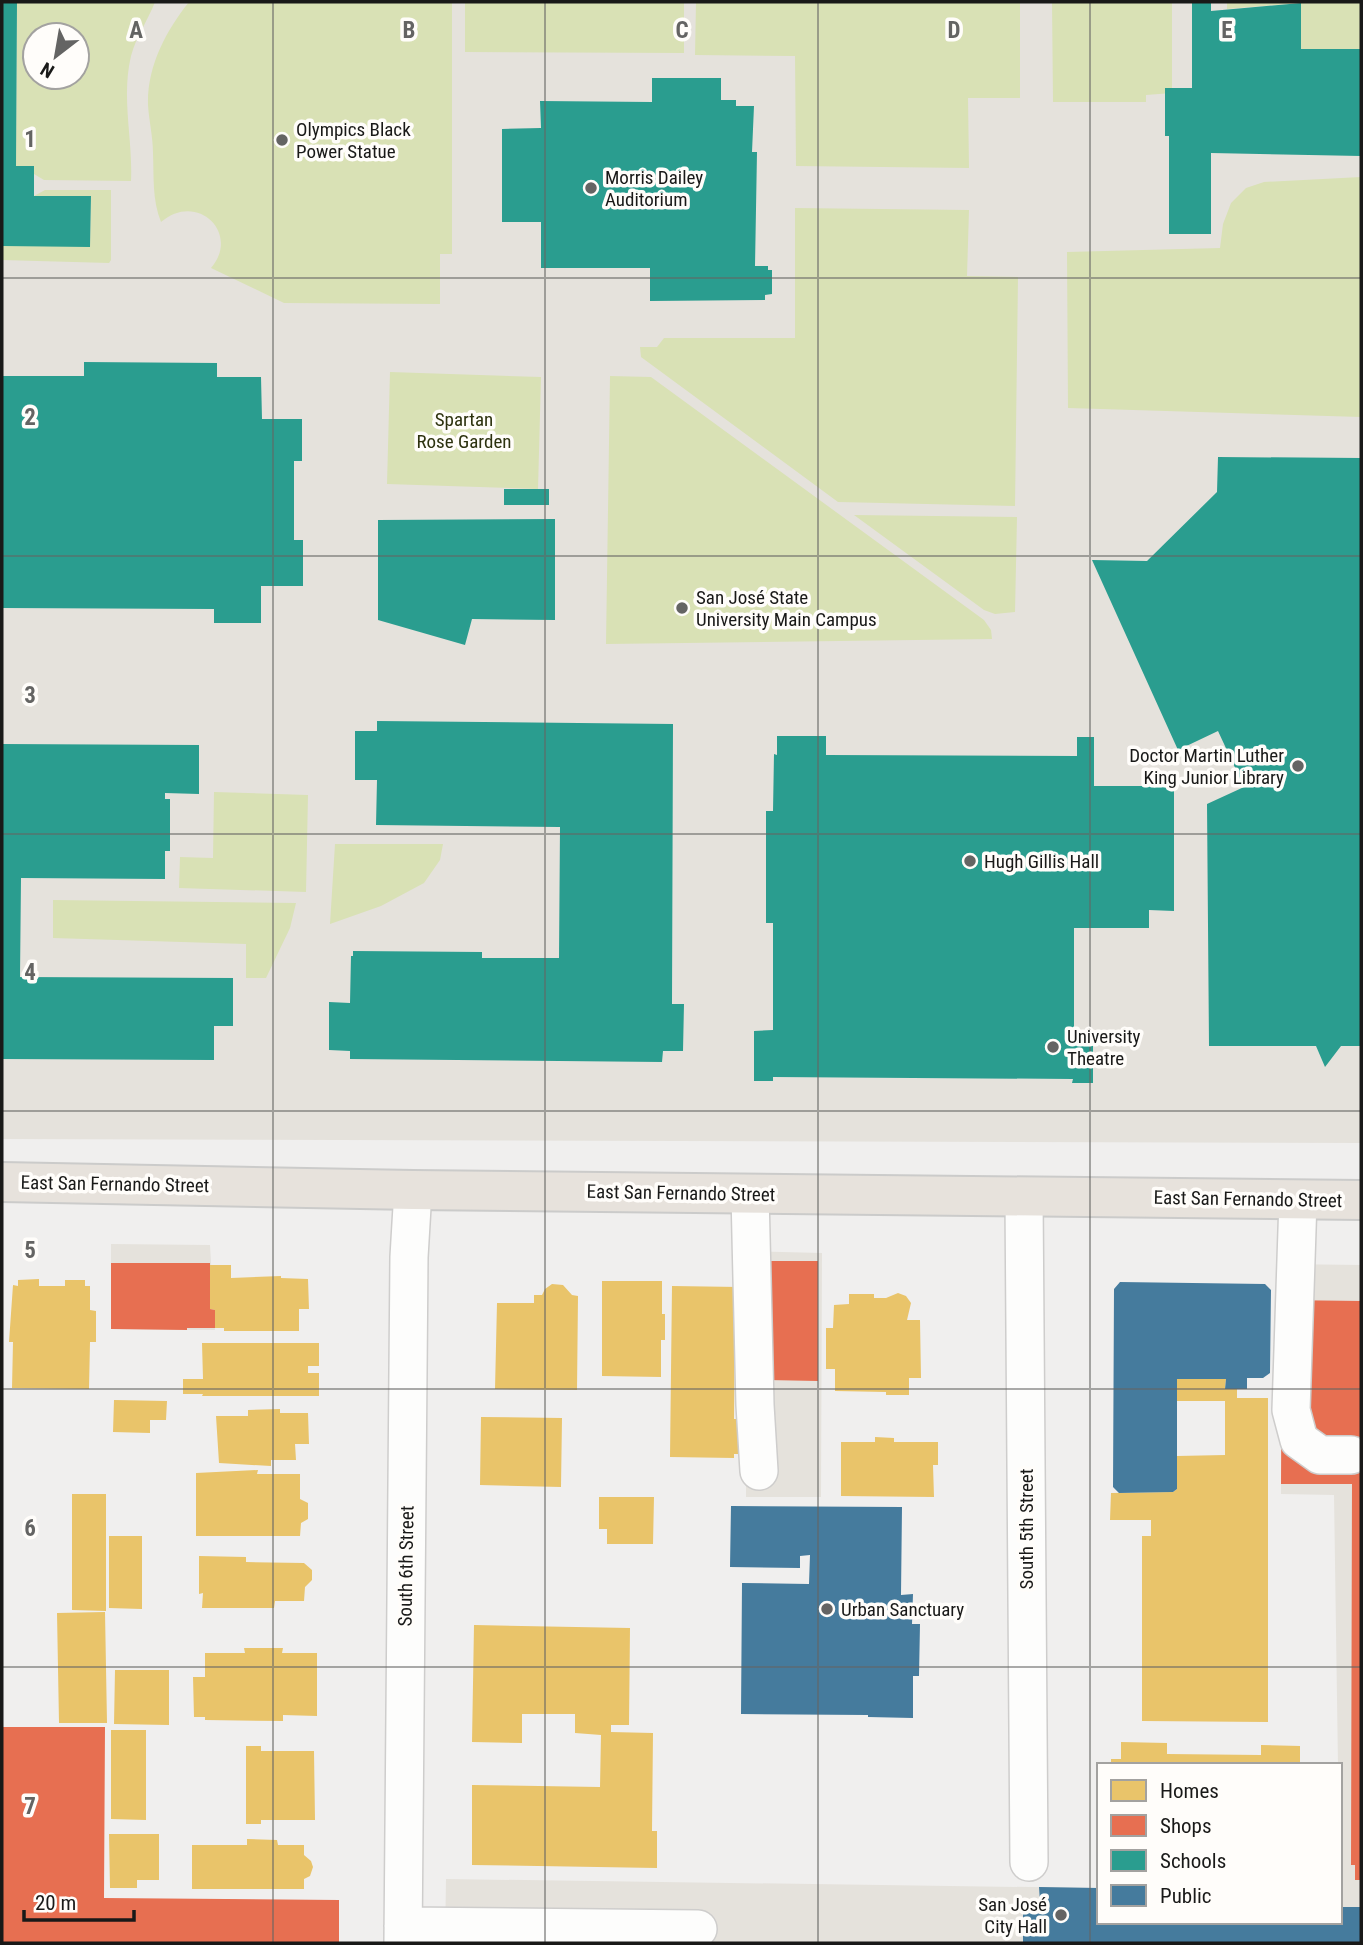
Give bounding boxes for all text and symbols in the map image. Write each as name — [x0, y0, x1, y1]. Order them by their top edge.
text: A — [129, 17, 143, 44]
text: B — [403, 17, 415, 44]
text: C — [675, 17, 689, 44]
text: D — [948, 17, 961, 44]
text: E — [1221, 17, 1233, 44]
north arrow — [21, 21, 91, 91]
text: N — [37, 57, 58, 83]
place label: Olympics Black Power Statue — [296, 118, 411, 163]
text: 1 — [24, 126, 36, 153]
marker: Olympics Black Power Statue — [274, 132, 290, 148]
place label: Morris Dailey Auditorium — [605, 166, 703, 211]
marker: Morris Dailey Auditorium — [583, 180, 599, 196]
text: 2 — [24, 404, 36, 431]
park label: Spartan Rose Garden — [416, 408, 512, 453]
place label: San José State University Main Campus — [696, 586, 877, 631]
marker: San José State University Main Campus — [674, 600, 690, 616]
text: 3 — [24, 682, 36, 709]
place label: Doctor Martin Luther King Junior Library — [1129, 744, 1284, 789]
marker: Doctor Martin Luther King Junior Library — [1290, 758, 1306, 774]
place label: Hugh Gillis Hall — [984, 850, 1099, 873]
marker: Hugh Gillis Hall — [962, 853, 978, 869]
text: 4 — [24, 959, 36, 986]
place label: University Theatre — [1067, 1025, 1141, 1070]
marker: University Theatre — [1045, 1039, 1061, 1055]
street label: East San Fernando Street — [20, 1171, 210, 1197]
street label: East San Fernando Street — [586, 1180, 776, 1206]
street label: East San Fernando Street — [1153, 1186, 1343, 1212]
text: 5 — [24, 1237, 36, 1264]
street label: South 5th Street — [1015, 1469, 1038, 1589]
street label: South 6th Street — [393, 1505, 419, 1627]
text: 6 — [24, 1515, 36, 1542]
place label: Urban Sanctuary — [841, 1598, 964, 1621]
marker: Urban Sanctuary — [819, 1601, 835, 1617]
legend — [1097, 1763, 1342, 1924]
text: Homes — [1160, 1779, 1219, 1803]
text: 7 — [24, 1793, 36, 1820]
text: Shops — [1160, 1814, 1212, 1838]
text: Schools — [1160, 1849, 1226, 1873]
scale bar — [24, 1878, 135, 1922]
text: Public — [1160, 1884, 1212, 1908]
text: 20 m — [35, 1891, 76, 1915]
place label: San José City Hall — [978, 1893, 1047, 1938]
marker: San José City Hall — [1053, 1907, 1069, 1923]

